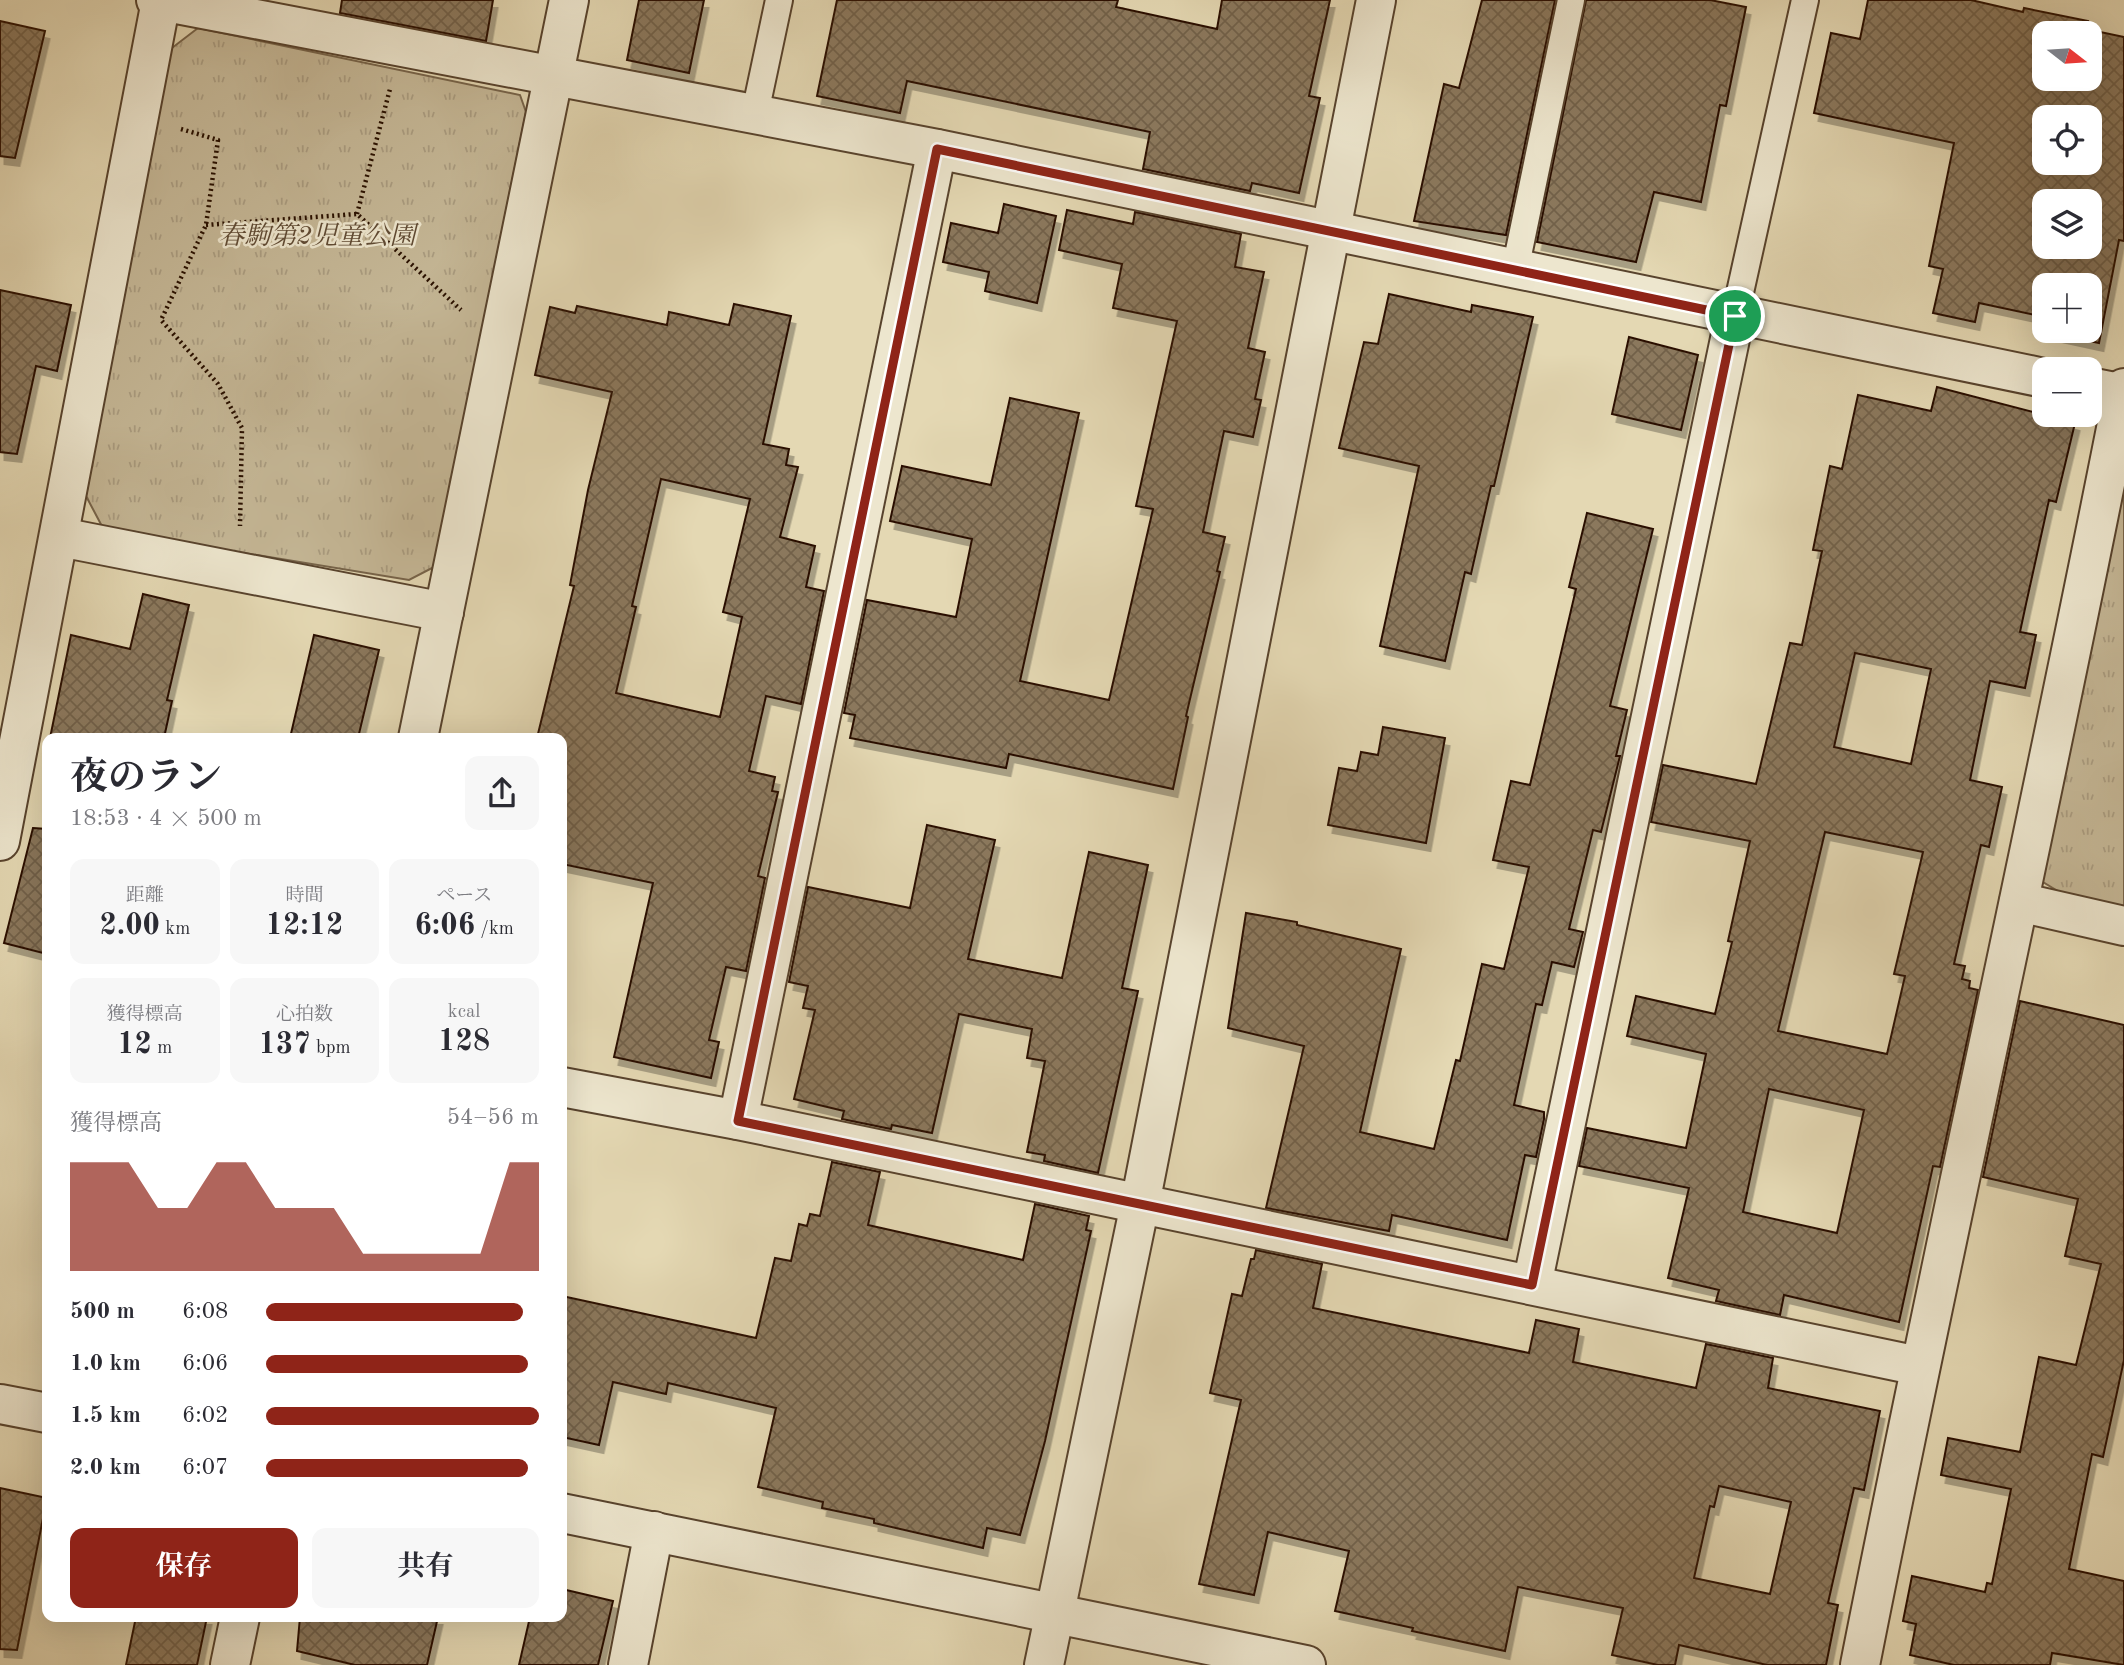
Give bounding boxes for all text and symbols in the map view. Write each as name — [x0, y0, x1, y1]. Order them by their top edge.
north arrow — [2032, 21, 2102, 91]
map controls — [2032, 21, 2102, 427]
button: locate — [2032, 105, 2102, 175]
button: layers — [2032, 189, 2102, 259]
park label: 春駒第2児童公園 — [218, 222, 420, 250]
button: + — [2032, 273, 2102, 343]
pin — [1705, 286, 1765, 346]
icon: arrive — [1716, 297, 1754, 335]
button: − — [2032, 357, 2102, 427]
button: share — [465, 756, 539, 830]
text: 夜のラン — [70, 760, 222, 798]
text: 18:53 · 4 × 500 m — [70, 807, 262, 830]
text: 距離 — [126, 887, 164, 906]
text: 時間 — [285, 887, 324, 906]
text: ペース — [436, 887, 492, 906]
text: 2.00 — [99, 911, 160, 941]
text: 12:12 — [265, 911, 343, 941]
text: 6:06 — [414, 911, 475, 941]
text: km — [160, 920, 190, 939]
text: /km — [475, 920, 514, 939]
text: kcal — [448, 1003, 481, 1022]
text: 獲得標高 — [107, 1006, 183, 1025]
text: 心拍数 — [276, 1006, 333, 1025]
text: 128 — [438, 1027, 490, 1057]
text: 12 — [117, 1030, 152, 1060]
text: 137 — [258, 1030, 311, 1060]
text: m — [152, 1039, 172, 1058]
text: bpm — [311, 1039, 351, 1058]
text: 54–56 m — [447, 1106, 539, 1129]
text: 獲得標高 — [70, 1112, 162, 1135]
text: 500 m — [70, 1300, 135, 1323]
text: 6:08 — [182, 1300, 228, 1323]
text: 1.0 km — [70, 1352, 141, 1375]
text: 6:06 — [182, 1352, 228, 1375]
text: 1.5 km — [70, 1404, 141, 1427]
text: 6:02 — [182, 1404, 228, 1427]
text: 2.0 km — [70, 1456, 141, 1479]
text: 6:07 — [182, 1456, 228, 1479]
button: 保存 — [70, 1528, 298, 1608]
button: 共有 — [312, 1528, 539, 1608]

